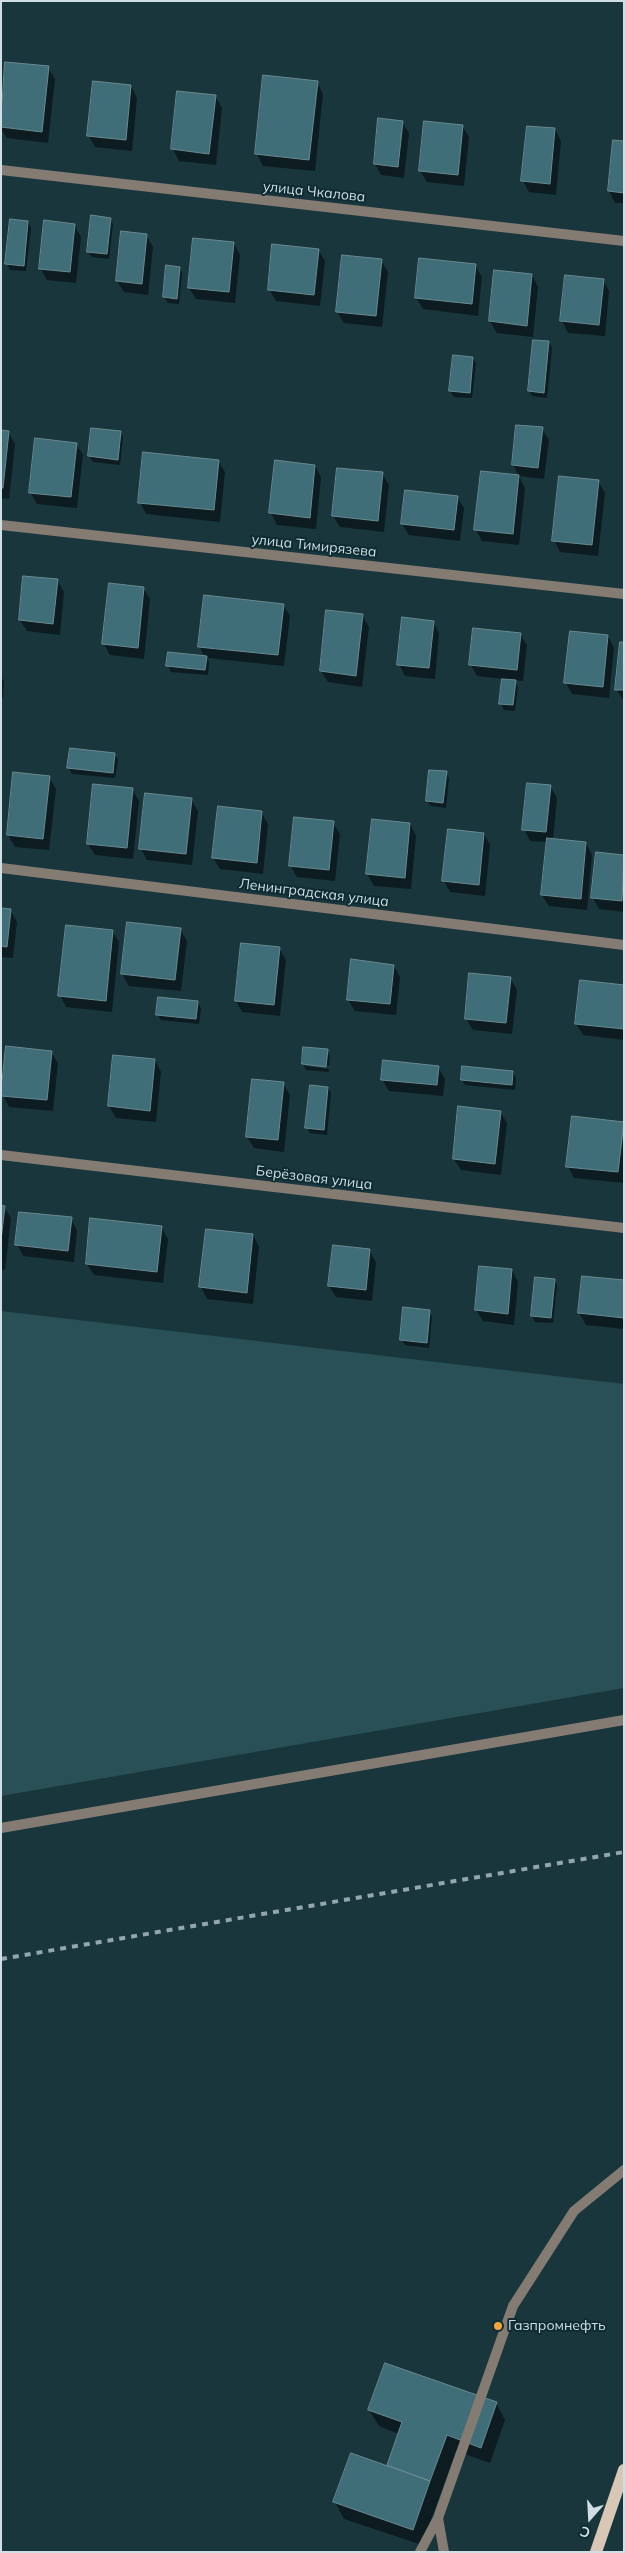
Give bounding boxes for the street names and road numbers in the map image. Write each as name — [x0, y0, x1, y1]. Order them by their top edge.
street label: улица Чкалова — [262, 178, 366, 206]
street label: улица Тимирязева — [251, 531, 377, 561]
street label: Ленинградская улица — [238, 875, 390, 911]
street label: Берёзовая улица — [255, 1163, 373, 1193]

